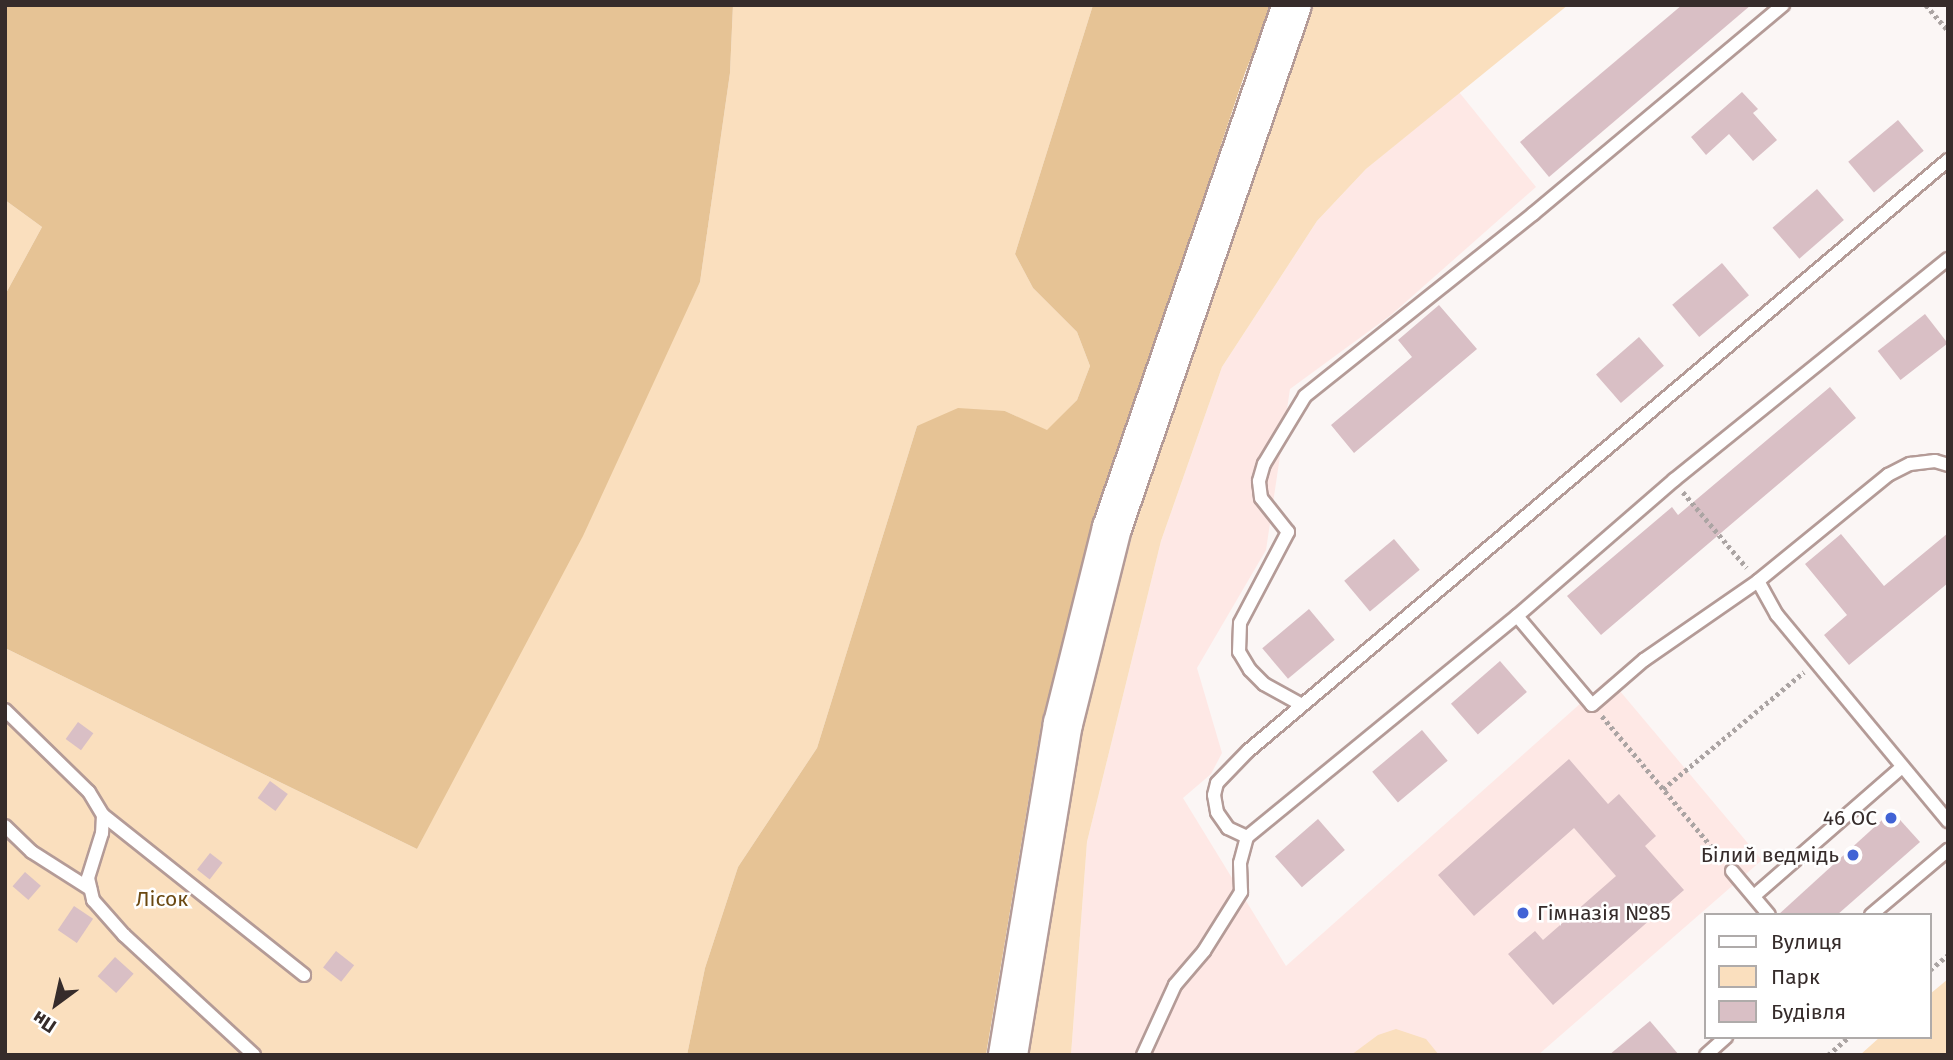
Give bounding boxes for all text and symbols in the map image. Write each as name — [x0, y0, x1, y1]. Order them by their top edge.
place label: 46 ОС — [1823, 805, 1877, 831]
marker: 46 ОС — [1883, 810, 1899, 826]
place label: Білий ведмідь — [1701, 842, 1839, 868]
marker: Білий ведмідь — [1845, 847, 1861, 863]
park label: Лісок — [136, 886, 188, 912]
place label: Гімназія №85 — [1537, 900, 1671, 926]
marker: Гімназія №85 — [1515, 905, 1531, 921]
legend — [1704, 913, 1932, 1039]
text: Вулиця — [1771, 929, 1842, 955]
text: Парк — [1771, 964, 1820, 990]
north arrow — [21, 969, 91, 1039]
text: Будівля — [1771, 999, 1846, 1025]
text: Пн — [28, 1006, 61, 1038]

